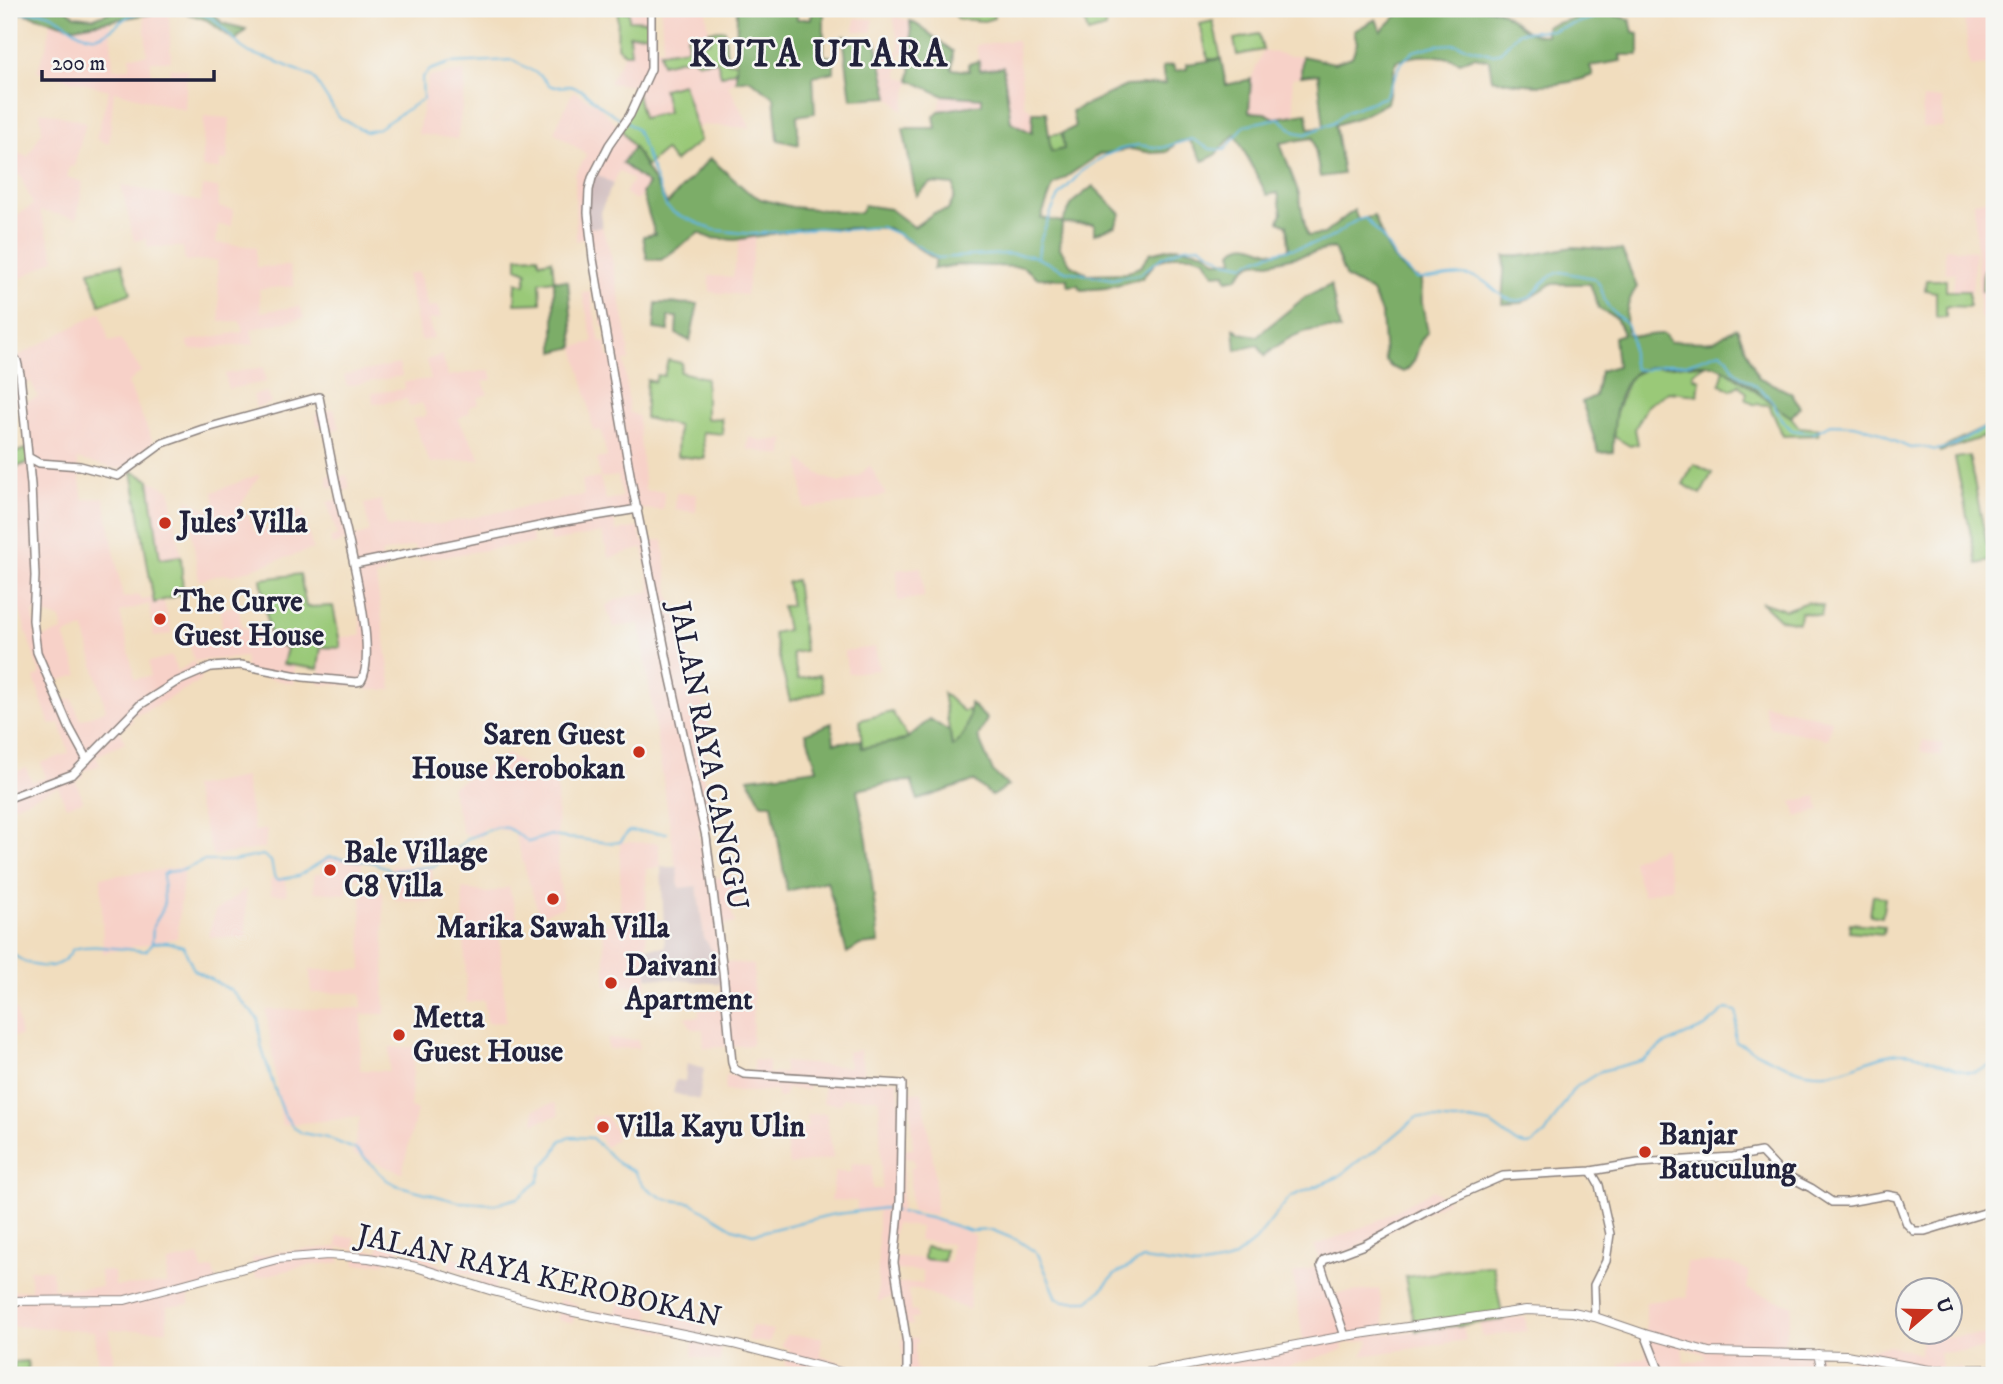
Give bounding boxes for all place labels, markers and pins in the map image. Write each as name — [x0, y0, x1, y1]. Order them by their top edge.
place label: Jules' Villa — [176, 505, 309, 542]
marker: Jules' Villa — [157, 515, 173, 531]
place label: The Curve Guest House — [173, 584, 325, 655]
marker: The Curve Guest House — [152, 611, 168, 627]
place label: Saren Guest House Kerobokan — [412, 717, 625, 788]
marker: Saren Guest House Kerobokan — [631, 744, 647, 760]
place label: Bale Village C8 Villa — [344, 835, 488, 906]
marker: Bale Village C8 Villa — [322, 862, 338, 878]
marker: Marika Sawah Villa — [545, 891, 561, 907]
place label: Marika Sawah Villa — [437, 910, 671, 947]
place label: Daivani Apartment — [624, 948, 753, 1019]
marker: Daivani Apartment — [603, 975, 619, 991]
place label: Metta Guest House — [413, 1000, 564, 1071]
marker: Metta Guest House — [391, 1027, 407, 1043]
place label: Villa Kayu Ulin — [616, 1109, 805, 1146]
place label: Banjar Batuculung — [1659, 1117, 1797, 1188]
marker: Villa Kayu Ulin — [595, 1119, 611, 1135]
marker: Banjar Batuculung — [1637, 1144, 1653, 1160]

